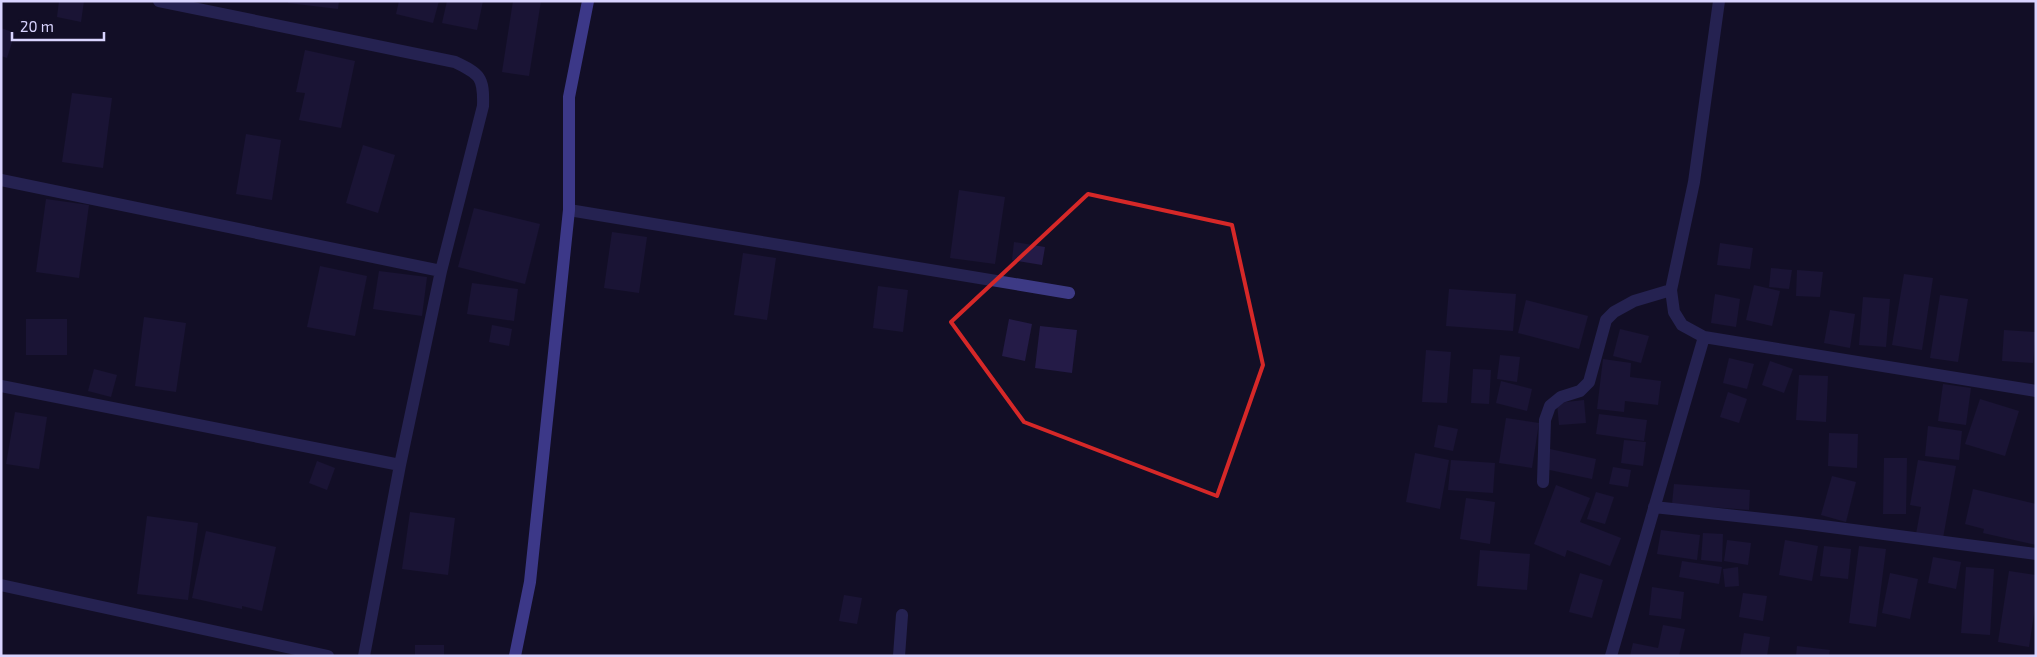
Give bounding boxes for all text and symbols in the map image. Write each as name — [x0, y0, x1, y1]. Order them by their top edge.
scale bar — [12, 10, 105, 42]
text: 20 m — [20, 17, 54, 35]

